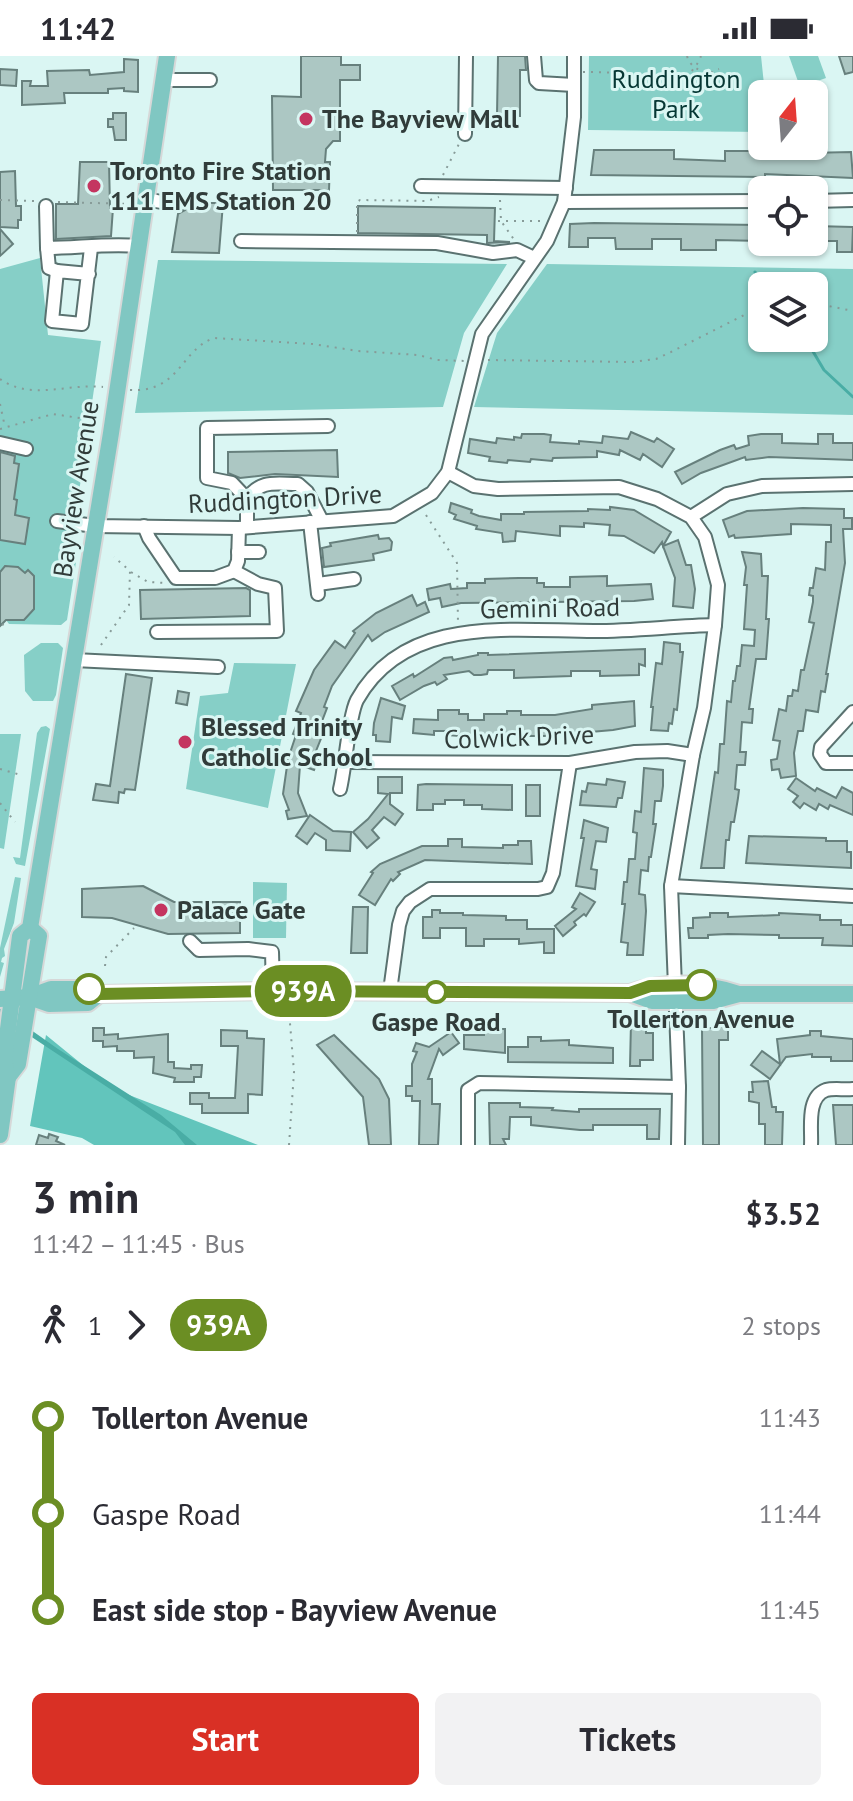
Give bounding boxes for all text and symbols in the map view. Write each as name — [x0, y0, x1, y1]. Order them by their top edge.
text: 11:42 — [40, 9, 116, 48]
park label: Ruddington Park — [611, 62, 741, 125]
north arrow — [748, 80, 828, 160]
map controls — [748, 80, 828, 352]
place label: The Bayview Mall — [322, 102, 519, 135]
marker: The Bayview Mall — [297, 110, 315, 128]
place label: Toronto Fire Station 111 EMS Station 20 — [110, 154, 332, 217]
button: locate — [748, 176, 828, 256]
marker: Toronto Fire Station 111 EMS Station 20 — [85, 177, 103, 195]
button: layers — [748, 272, 828, 352]
street label: Bayview Avenue — [45, 398, 106, 580]
street label: Ruddington Drive — [187, 477, 383, 520]
street label: Gemini Road — [480, 590, 620, 625]
place label: Blessed Trinity Catholic School — [201, 710, 372, 773]
street label: Colwick Drive — [443, 717, 595, 756]
marker: Blessed Trinity Catholic School — [176, 733, 194, 751]
place label: Palace Gate — [177, 893, 306, 926]
marker: Palace Gate — [152, 901, 170, 919]
line badge: 939A — [247, 965, 359, 1017]
marker: Tollerton Avenue — [686, 970, 716, 1000]
text: 939A — [271, 972, 335, 1009]
unlabelled marker — [74, 974, 104, 1004]
marker: Gaspe Road — [425, 981, 447, 1003]
place label: Tollerton Avenue — [607, 1002, 795, 1035]
place label: Gaspe Road — [372, 1005, 500, 1038]
text: 3 min — [32, 1168, 139, 1225]
text: $3.52 — [746, 1194, 821, 1233]
text: 11:42 – 11:45 · Bus — [32, 1227, 245, 1260]
icon: walk — [32, 1303, 76, 1347]
icon: forward — [114, 1303, 158, 1347]
text: 939A — [186, 1306, 251, 1343]
text: 1 — [88, 1309, 102, 1342]
text: 2 stops — [741, 1309, 821, 1342]
text: Tollerton Avenue — [92, 1398, 308, 1437]
text: 11:43 — [759, 1401, 821, 1434]
text: Gaspe Road — [92, 1494, 241, 1533]
text: 11:44 — [759, 1497, 821, 1530]
text: East side stop - Bayview Avenue — [92, 1590, 497, 1629]
text: 11:45 — [759, 1593, 821, 1626]
button: Start — [32, 1693, 419, 1785]
button: Tickets — [435, 1693, 821, 1785]

